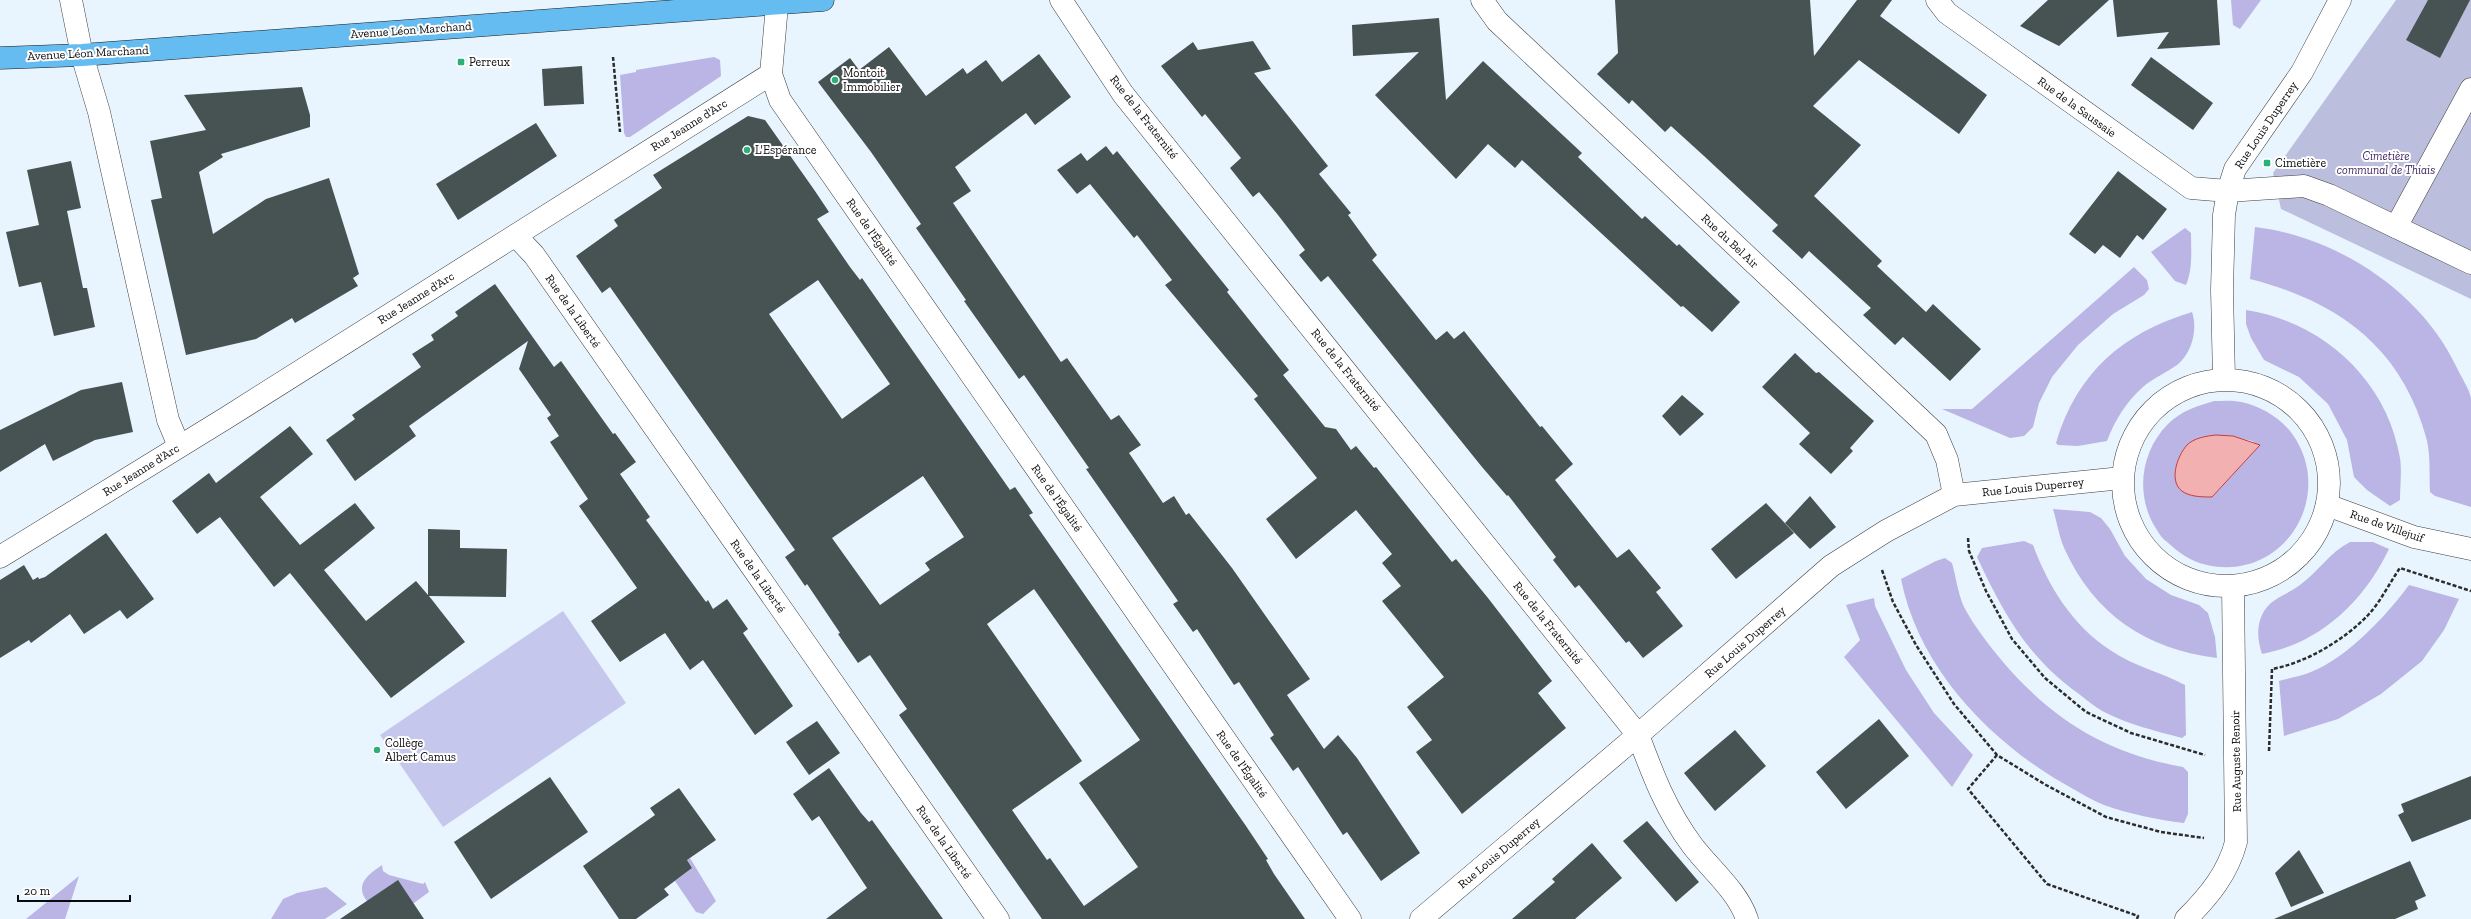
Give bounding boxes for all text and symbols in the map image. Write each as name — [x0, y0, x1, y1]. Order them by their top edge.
street label: Avenue Léon Marchand — [350, 19, 472, 41]
street label: Avenue Léon Marchand — [27, 43, 149, 63]
place label: Perreux — [469, 55, 510, 69]
marker: Perreux — [456, 57, 466, 67]
place label: Montoit Immobilier — [843, 66, 901, 94]
street label: Rue de la Fraternité — [1107, 72, 1181, 162]
street label: Rue de la Saussaie — [2035, 74, 2119, 140]
marker: Montoit Immobilier — [830, 75, 840, 85]
street label: Rue Louis Duperrey — [2232, 78, 2301, 171]
street label: Rue Jeanne d'Arc — [648, 96, 730, 154]
place label: L'Espérance — [755, 143, 817, 157]
marker: L'Espérance — [742, 145, 752, 155]
park label: Cimetière communal de Thiais — [2337, 149, 2435, 177]
place label: Cimetière — [2275, 156, 2327, 170]
marker: Cimetière — [2262, 158, 2272, 168]
street label: Rue de l'Égalité — [844, 195, 901, 269]
street label: Rue du Bel Air — [1698, 211, 1762, 271]
street label: Rue Jeanne d'Arc — [375, 269, 457, 327]
street label: Rue de la Liberté — [543, 272, 604, 351]
street label: Rue de la Fraternité — [1308, 326, 1384, 414]
street label: Rue Jeanne d'Arc — [100, 441, 182, 499]
street label: Rue de l'Égalité — [1029, 461, 1086, 535]
street label: Rue Louis Duperrey — [1981, 475, 2085, 499]
street label: Rue de Villejuif — [2348, 507, 2427, 546]
street label: Rue de la Liberté — [728, 537, 789, 616]
street label: Rue de la Fraternité — [1510, 579, 1586, 667]
street label: Rue Louis Duperrey — [1702, 603, 1789, 681]
street label: Rue Auguste Renoir — [2228, 710, 2244, 812]
street label: Rue de l'Égalité — [1214, 727, 1271, 801]
place label: Collège Albert Camus — [385, 736, 456, 764]
marker: Collège Albert Camus — [372, 745, 382, 755]
street label: Rue de la Liberté — [914, 803, 975, 882]
street label: Rue Louis Duperrey — [1455, 814, 1543, 891]
scale bar — [18, 877, 130, 903]
text: 20 m — [24, 884, 51, 898]

